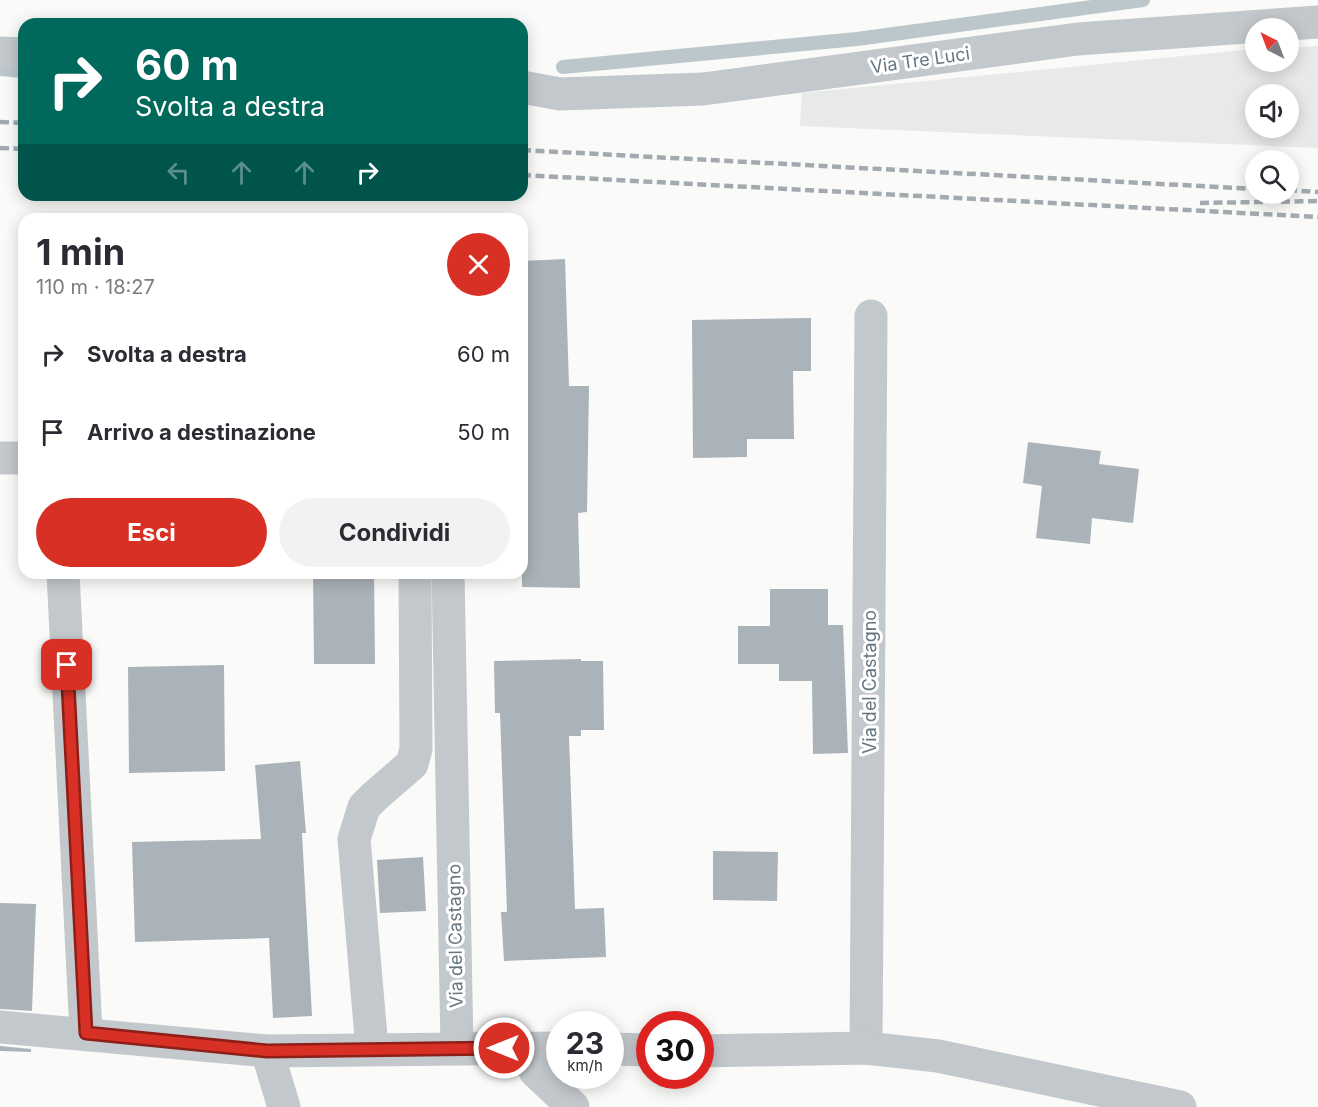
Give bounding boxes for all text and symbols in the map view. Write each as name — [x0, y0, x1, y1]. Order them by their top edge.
north arrow — [1245, 18, 1299, 72]
map controls — [1245, 18, 1299, 204]
text: 60 m — [135, 39, 239, 90]
icon: right — [36, 42, 114, 120]
street label: Via Tre Luci — [869, 43, 971, 77]
button: sound — [1245, 84, 1299, 138]
text: Svolta a destra — [135, 90, 325, 123]
button: search — [1245, 150, 1299, 204]
icon: left — [162, 156, 195, 189]
icon: ahead — [225, 156, 258, 189]
icon: ahead — [288, 156, 321, 189]
icon: right — [351, 156, 384, 189]
text: 1 min — [36, 230, 125, 274]
button: close — [447, 233, 510, 296]
text: 110 m · 18:27 — [36, 275, 155, 299]
icon: right — [36, 338, 69, 371]
text: Svolta a destra — [87, 341, 247, 367]
text: 60 m — [457, 341, 510, 367]
icon: arrive — [36, 416, 69, 449]
text: Arrivo a destinazione — [87, 419, 316, 445]
text: 50 m — [457, 419, 510, 445]
button: Esci — [36, 498, 267, 567]
button: Condividi — [279, 498, 510, 567]
street label: Via del Castagno — [859, 610, 880, 754]
pin — [41, 639, 92, 690]
icon: arrive — [50, 648, 83, 681]
street label: Via del Castagno — [443, 864, 467, 1008]
speed limit sign: 30 — [636, 1011, 714, 1089]
position arrow — [472, 1016, 536, 1080]
text: 23 — [566, 1025, 604, 1061]
text: km/h — [567, 1056, 603, 1075]

